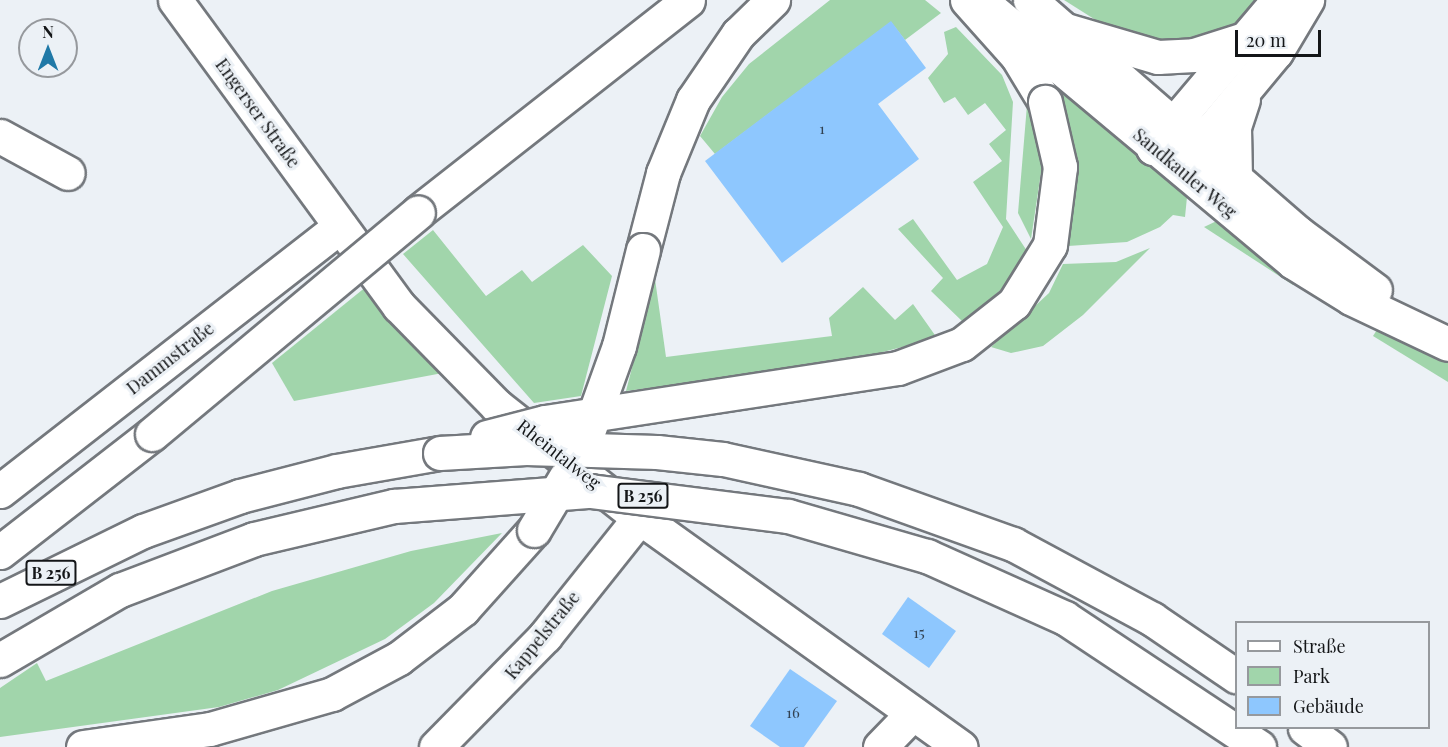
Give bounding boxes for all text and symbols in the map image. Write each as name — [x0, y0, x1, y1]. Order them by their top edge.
north arrow — [18, 18, 78, 78]
scale bar — [1238, 18, 1324, 56]
text: N — [42, 21, 54, 42]
text: 20 m — [1246, 28, 1286, 52]
street label: Engerser Straße — [211, 54, 305, 172]
house number: 1 — [819, 120, 825, 138]
street label: Sandkauler Weg — [1129, 123, 1241, 223]
street label: Dammstraße — [122, 317, 218, 399]
street label: Rheintalweg — [513, 415, 605, 493]
road number: B 256 — [616, 483, 670, 509]
road number: B 256 — [24, 560, 78, 586]
street label: Kappelstraße — [500, 587, 584, 683]
legend — [1235, 621, 1430, 729]
house number: 15 — [913, 624, 925, 642]
text: Straße — [1293, 634, 1346, 658]
text: Park — [1293, 664, 1330, 688]
text: Gebäude — [1293, 694, 1364, 718]
house number: 16 — [786, 704, 800, 722]

